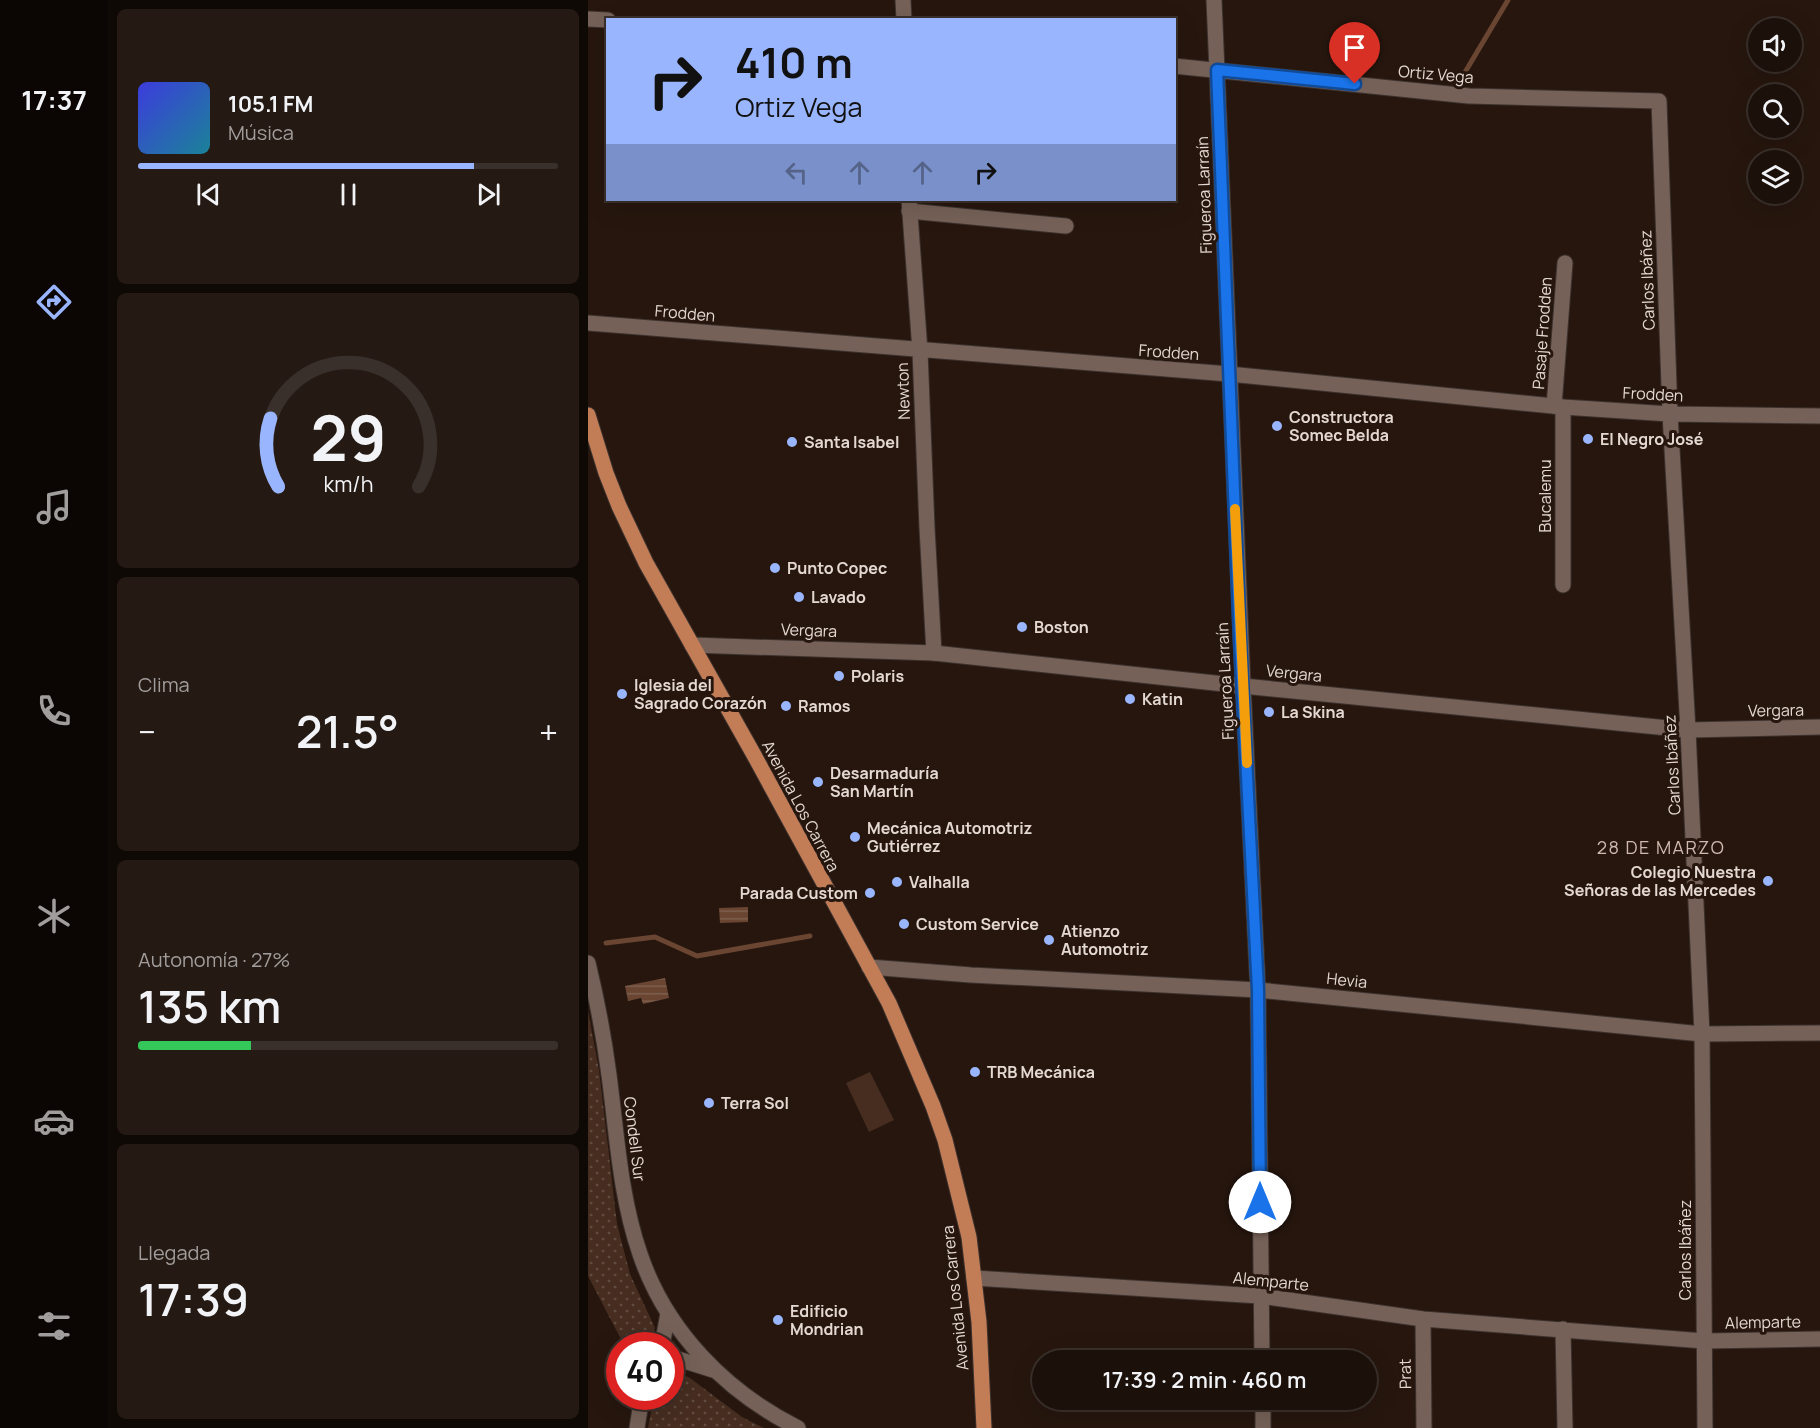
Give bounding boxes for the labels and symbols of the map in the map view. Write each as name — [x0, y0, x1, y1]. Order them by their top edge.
pin — [1329, 22, 1380, 84]
street label: Ortiz Vega — [1397, 60, 1475, 88]
street label: Figueroa Larraín — [1191, 136, 1217, 254]
street label: Carlos Ibáñez — [1634, 230, 1660, 330]
street label: Pasaje Frodden — [1527, 276, 1557, 390]
street label: Frodden — [654, 299, 716, 327]
street label: Frodden — [1138, 339, 1200, 365]
street label: Newton — [891, 362, 915, 420]
street label: Frodden — [1622, 381, 1684, 407]
place label: Constructora Somec Belda — [1289, 406, 1394, 446]
marker: Constructora Somec Belda — [1270, 419, 1284, 433]
place label: El Negro José — [1600, 428, 1704, 450]
place label: Santa Isabel — [804, 431, 899, 453]
marker: El Negro José — [1581, 432, 1595, 446]
marker: Santa Isabel — [785, 435, 799, 449]
street label: Bucalemu — [1534, 460, 1556, 532]
place label: Punto Copec — [787, 557, 887, 579]
marker: Punto Copec — [768, 561, 782, 575]
place label: Lavado — [811, 586, 866, 608]
marker: Lavado — [792, 590, 806, 604]
place label: Boston — [1034, 616, 1089, 638]
street label: Vergara — [781, 618, 837, 642]
marker: Boston — [1015, 620, 1029, 634]
street label: Figueroa Larraín — [1211, 622, 1239, 740]
street label: Vergara — [1265, 659, 1323, 687]
place label: Polaris — [851, 665, 905, 687]
marker: Polaris — [832, 669, 846, 683]
place label: Iglesia del Sagrado Corazón — [634, 674, 767, 714]
marker: Iglesia del Sagrado Corazón — [615, 687, 629, 701]
place label: Katin — [1142, 688, 1183, 710]
marker: Katin — [1123, 692, 1137, 706]
place label: Ramos — [798, 695, 851, 717]
marker: Ramos — [779, 699, 793, 713]
street label: Vergara — [1748, 699, 1804, 721]
place label: La Skina — [1281, 701, 1345, 723]
marker: La Skina — [1262, 705, 1276, 719]
street label: Carlos Ibáñez — [1658, 714, 1686, 816]
street label: Avenida Los Carrera — [757, 736, 845, 876]
place label: Desarmaduría San Martín — [830, 762, 939, 802]
marker: Desarmaduría San Martín — [811, 775, 825, 789]
place label: Mecánica Automotriz Gutiérrez — [867, 817, 1032, 857]
marker: Mecánica Automotriz Gutiérrez — [848, 830, 862, 844]
district label: 28 DE MARZO — [1597, 835, 1725, 859]
place label: Colegio Nuestra Señoras de las Mercedes — [1564, 861, 1756, 901]
place label: Valhalla — [909, 871, 970, 893]
marker: Colegio Nuestra Señoras de las Mercedes — [1761, 874, 1775, 888]
marker: Valhalla — [890, 875, 904, 889]
place label: Parada Custom — [740, 882, 858, 904]
marker: Parada Custom — [863, 886, 877, 900]
place label: Custom Service — [916, 913, 1039, 935]
marker: Custom Service — [897, 917, 911, 931]
place label: Atienzo Automotriz — [1061, 920, 1149, 960]
marker: Atienzo Automotriz — [1042, 933, 1056, 947]
street label: Hevia — [1326, 967, 1368, 993]
place label: TRB Mecánica — [987, 1061, 1095, 1083]
marker: TRB Mecánica — [968, 1065, 982, 1079]
place label: Terra Sol — [721, 1092, 789, 1114]
street label: Condell Sur — [619, 1095, 651, 1183]
marker: Terra Sol — [702, 1096, 716, 1110]
position arrow — [1228, 1170, 1292, 1234]
street label: Carlos Ibáñez — [1674, 1200, 1696, 1300]
street label: Avenida Los Carrera — [936, 1224, 974, 1372]
street label: Alemparte — [1232, 1266, 1310, 1296]
place label: Edificio Mondrian — [790, 1300, 863, 1340]
street label: Alemparte — [1725, 1310, 1801, 1334]
marker: Edificio Mondrian — [771, 1313, 785, 1327]
speed limit sign: 40 — [606, 1332, 684, 1410]
street label: Prat — [1394, 1359, 1416, 1389]

